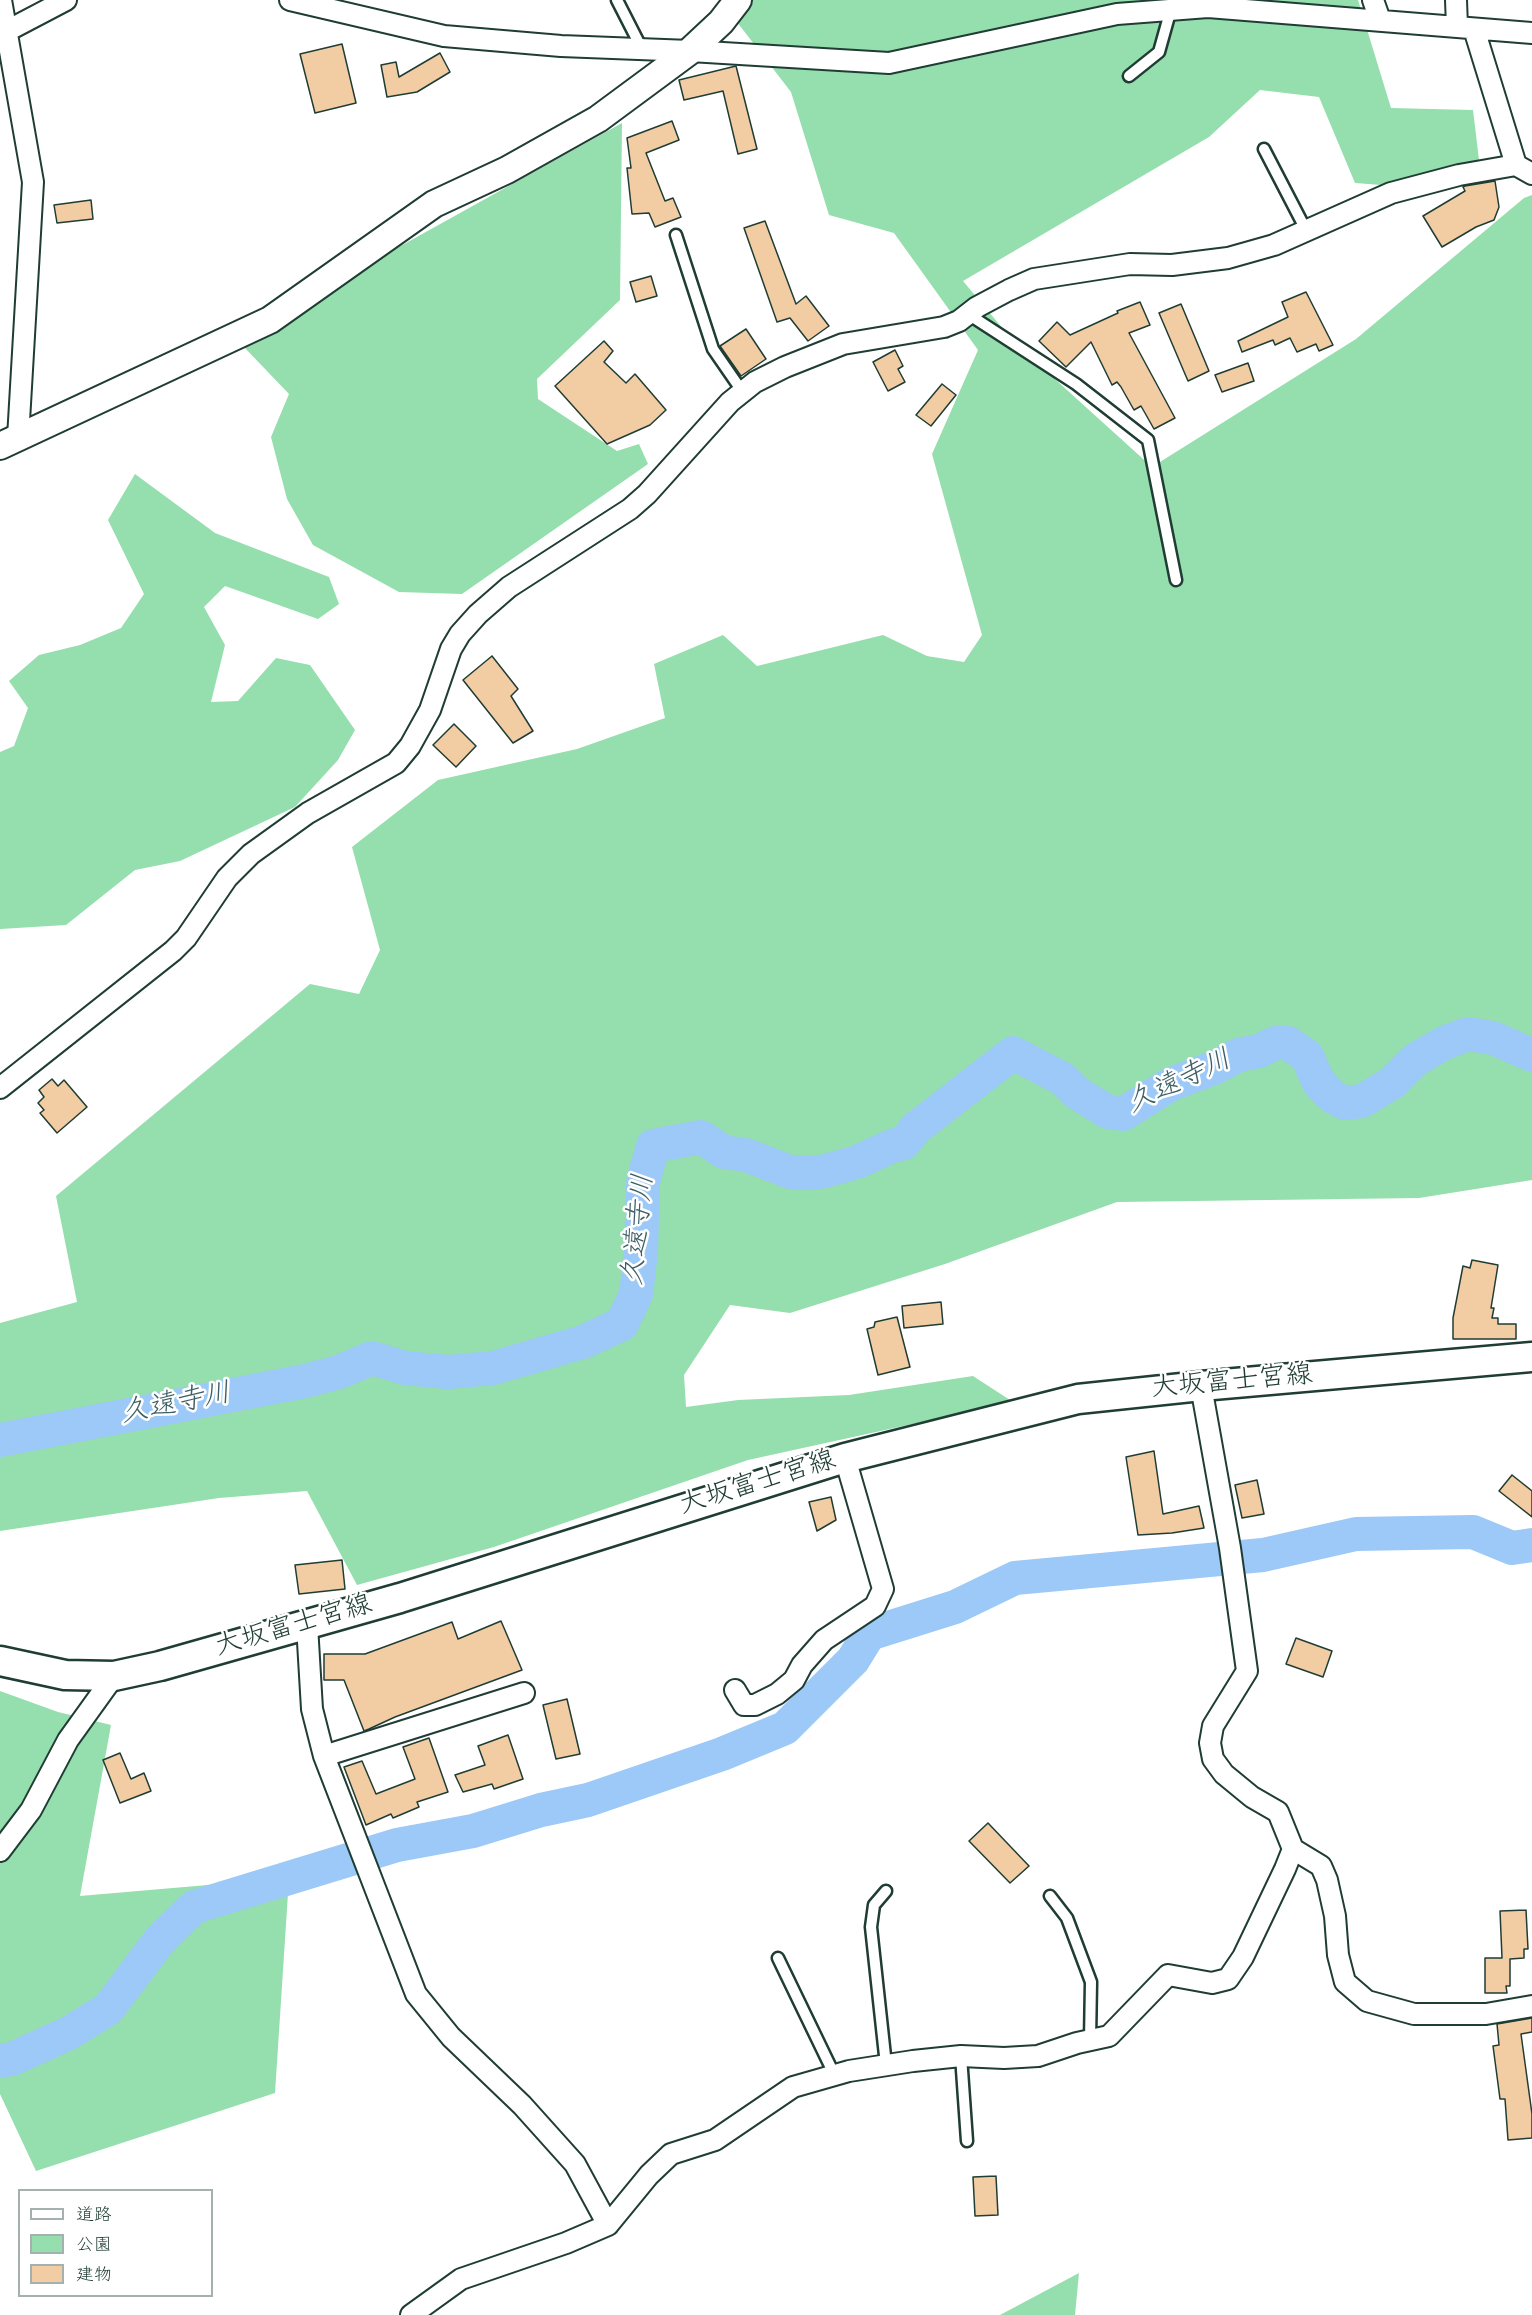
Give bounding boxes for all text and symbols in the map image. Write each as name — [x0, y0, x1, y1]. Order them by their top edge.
water label: 久遠寺川 — [1122, 1045, 1238, 1123]
water label: 久遠寺川 — [618, 1173, 664, 1287]
street label: 大坂富士宮線 — [1150, 1361, 1314, 1407]
water label: 久遠寺川 — [118, 1379, 234, 1433]
street label: 大坂富士宮線 — [676, 1446, 840, 1524]
street label: 大坂富士宮線 — [212, 1590, 376, 1666]
legend — [18, 2189, 213, 2297]
text: 道路 — [76, 2203, 112, 2229]
text: 公園 — [76, 2233, 112, 2259]
text: 建物 — [76, 2263, 112, 2289]

